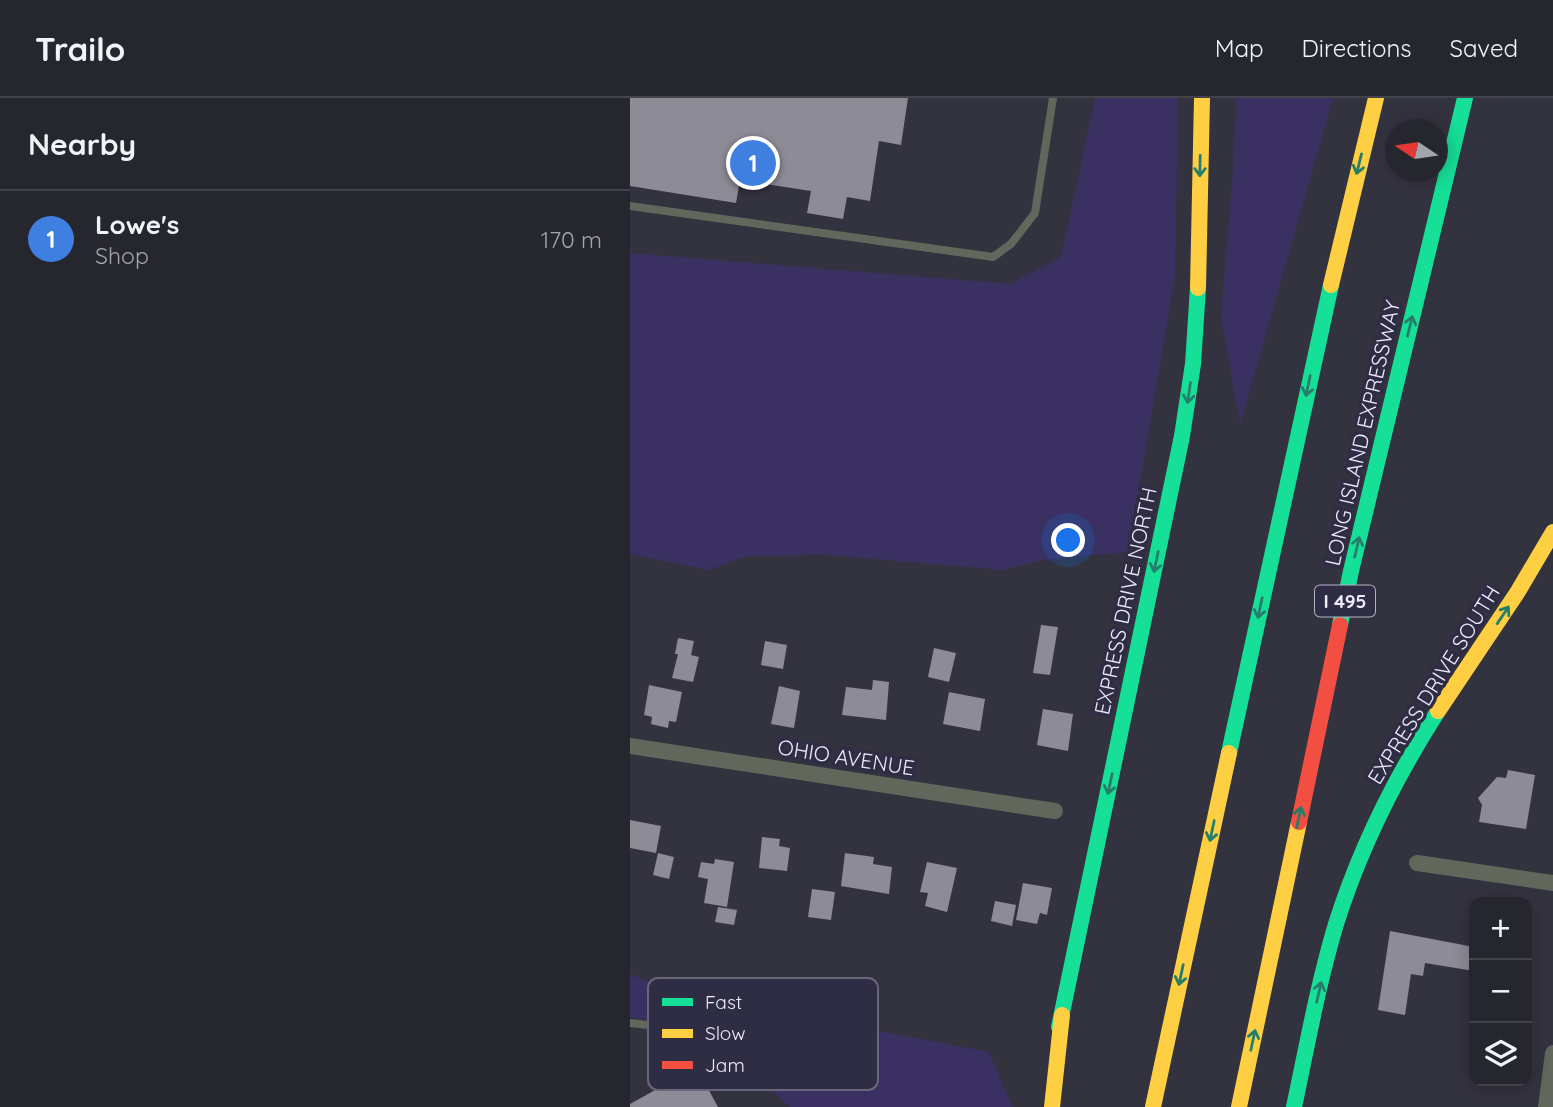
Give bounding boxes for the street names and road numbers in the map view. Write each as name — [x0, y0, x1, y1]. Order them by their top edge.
street label: LONG ISLAND EXPRESSWAY — [1319, 297, 1405, 568]
street label: EXPRESS DRIVE NORTH — [1088, 485, 1162, 717]
street label: EXPRESS DRIVE SOUTH — [1361, 580, 1505, 789]
road number: I 495 — [1315, 586, 1375, 616]
street label: OHIO AVENUE — [776, 733, 916, 781]

